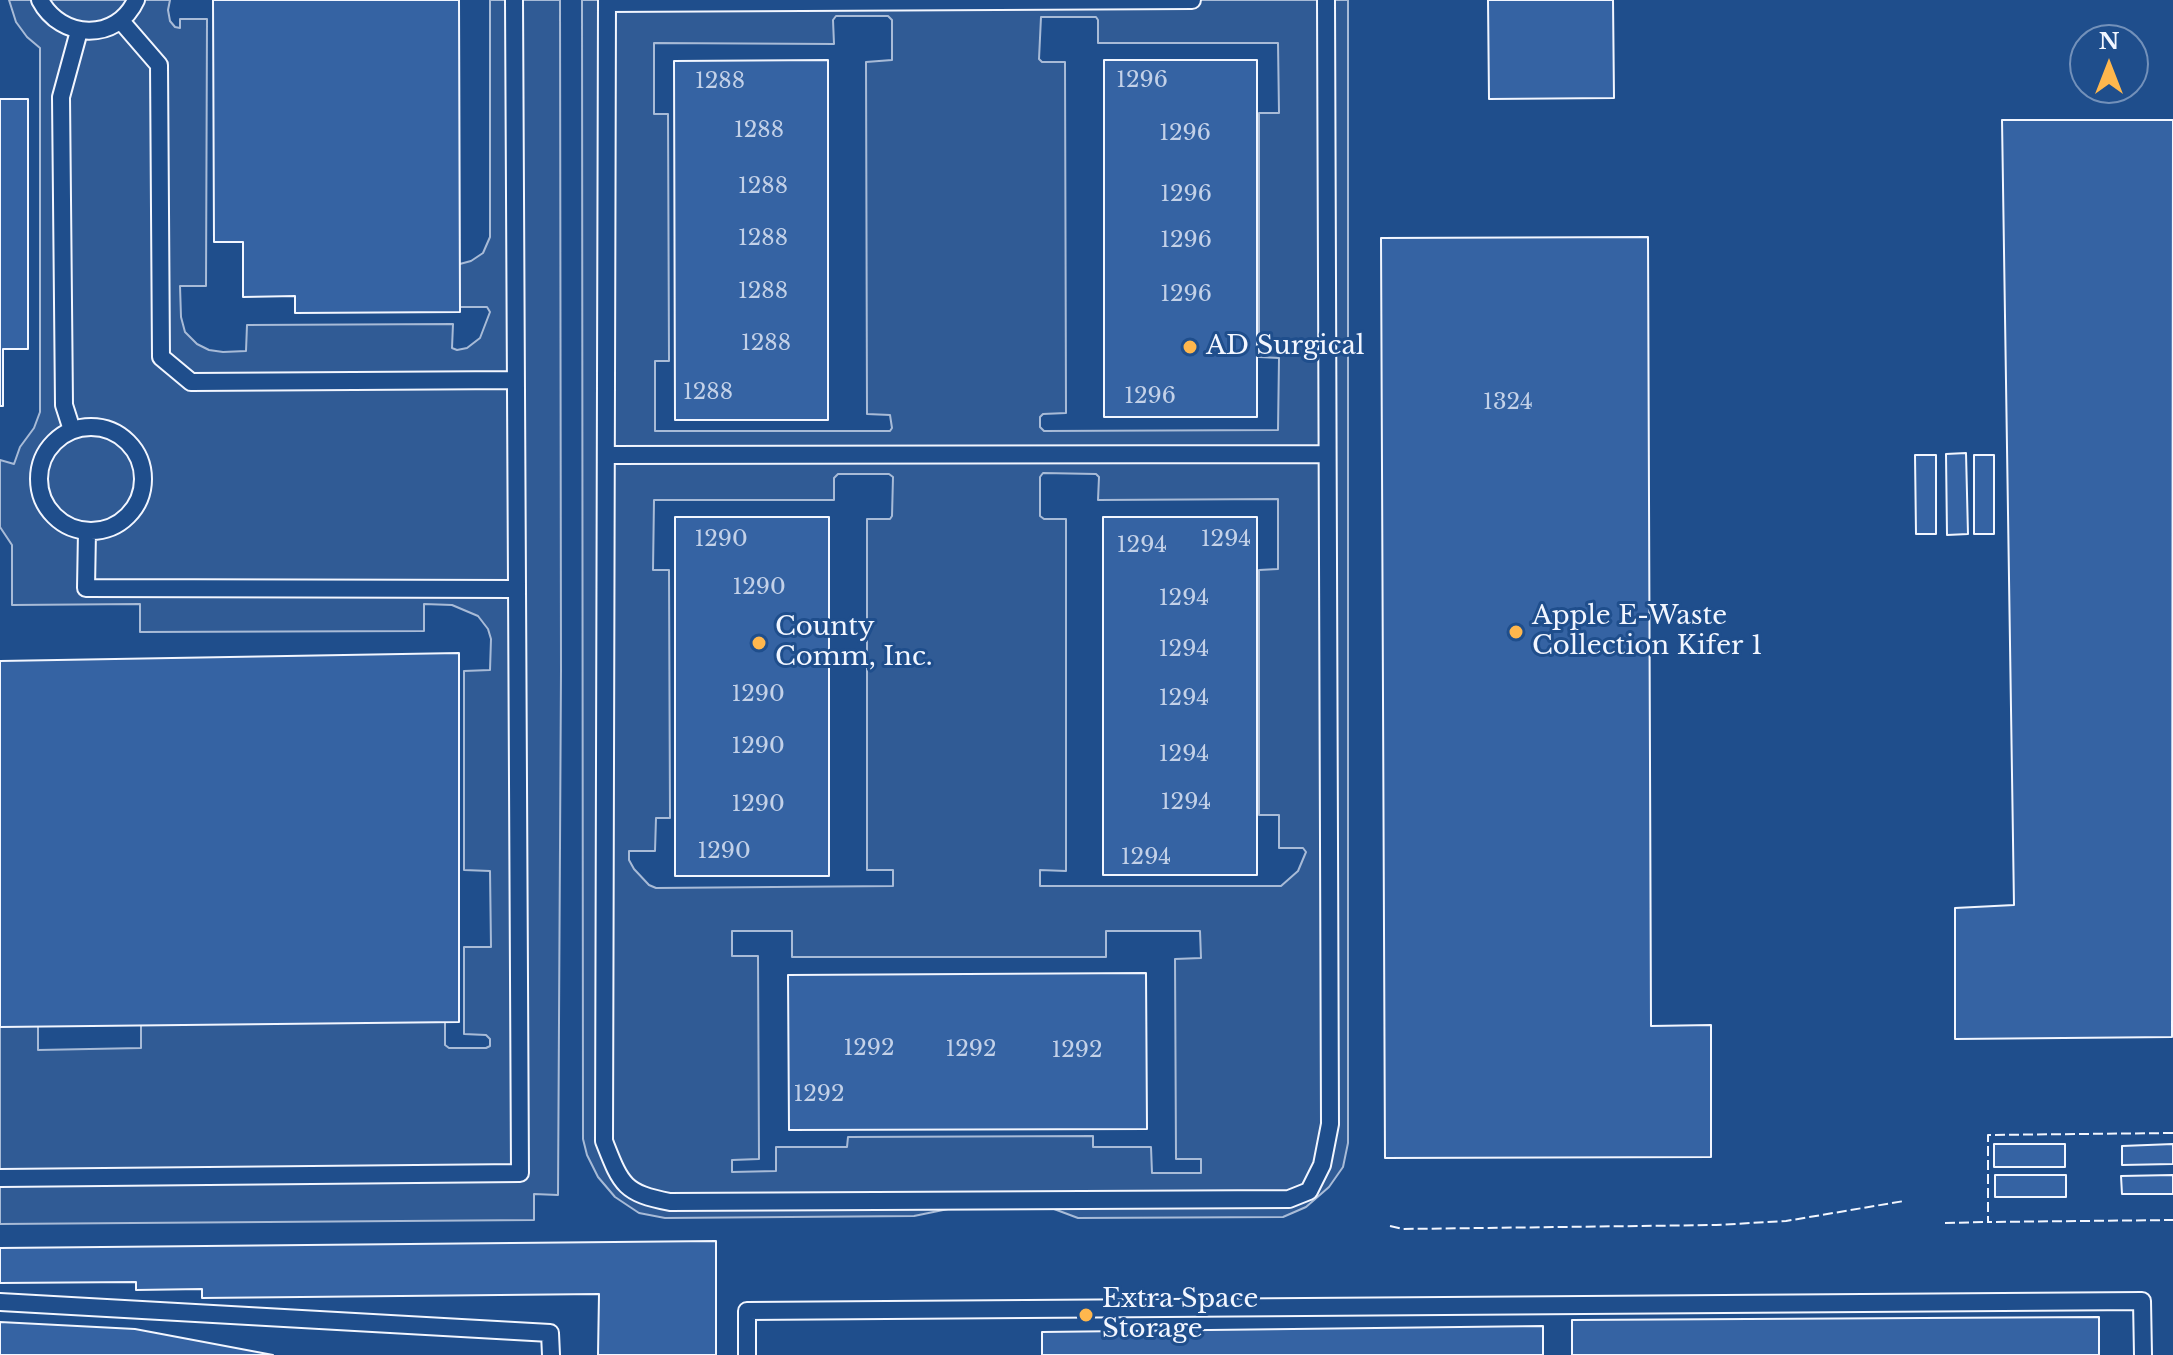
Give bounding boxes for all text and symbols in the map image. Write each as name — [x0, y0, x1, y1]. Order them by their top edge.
north arrow — [2069, 24, 2149, 104]
text: N — [2099, 28, 2119, 55]
house number: 1296 — [1116, 68, 1168, 94]
house number: 1288 — [695, 69, 745, 95]
house number: 1288 — [734, 118, 784, 144]
house number: 1296 — [1159, 121, 1211, 147]
house number: 1288 — [738, 174, 788, 200]
house number: 1296 — [1160, 182, 1212, 208]
house number: 1288 — [738, 226, 788, 252]
house number: 1296 — [1160, 228, 1212, 254]
house number: 1288 — [738, 279, 788, 305]
house number: 1296 — [1160, 282, 1212, 308]
house number: 1288 — [741, 331, 791, 357]
place label: AD Surgical — [1206, 331, 1364, 363]
marker: AD Surgical — [1181, 338, 1199, 356]
house number: 1288 — [683, 380, 733, 406]
house number: 1296 — [1124, 384, 1176, 410]
house number: 1324 — [1483, 390, 1533, 416]
house number: 1290 — [694, 527, 748, 553]
house number: 1294 — [1201, 527, 1251, 553]
house number: 1294 — [1117, 533, 1167, 559]
house number: 1290 — [732, 575, 786, 601]
house number: 1294 — [1159, 586, 1209, 612]
place label: Apple E-Waste Collection Kifer 1 — [1532, 601, 1763, 662]
place label: County Comm, Inc. — [775, 612, 933, 674]
marker: Apple E-Waste Collection Kifer 1 — [1507, 623, 1525, 641]
marker: County Comm, Inc. — [750, 634, 768, 652]
house number: 1294 — [1159, 637, 1209, 663]
house number: 1290 — [731, 682, 785, 708]
house number: 1294 — [1159, 686, 1209, 712]
house number: 1290 — [731, 734, 785, 760]
house number: 1294 — [1159, 742, 1209, 768]
house number: 1294 — [1161, 790, 1211, 816]
house number: 1290 — [731, 792, 785, 818]
house number: 1290 — [697, 839, 751, 865]
house number: 1294 — [1121, 845, 1171, 871]
house number: 1292 — [843, 1036, 895, 1062]
house number: 1292 — [945, 1037, 997, 1063]
house number: 1292 — [1051, 1038, 1103, 1064]
house number: 1292 — [793, 1082, 845, 1108]
place label: Extra Space Storage — [1102, 1284, 1258, 1346]
marker: Extra Space Storage — [1077, 1306, 1095, 1324]

